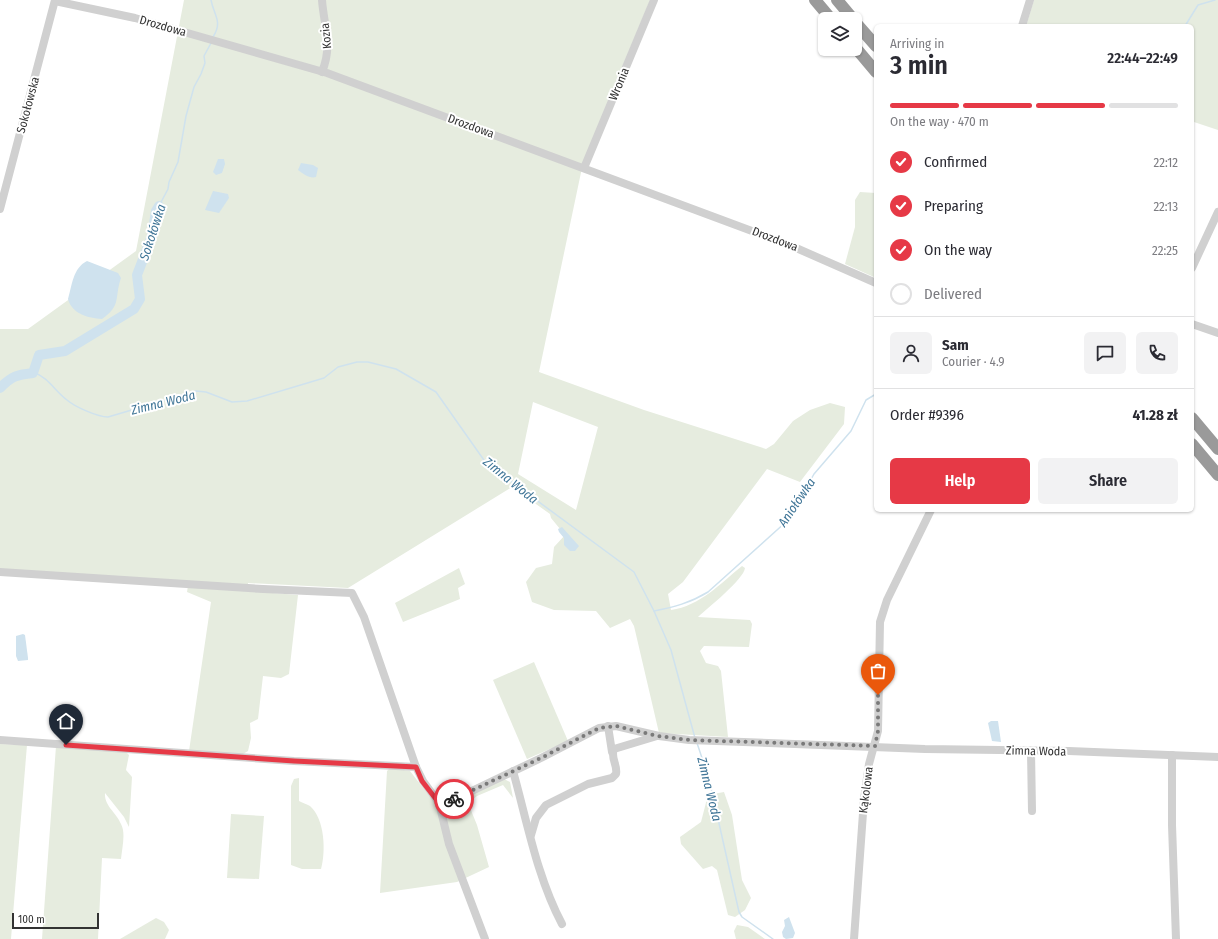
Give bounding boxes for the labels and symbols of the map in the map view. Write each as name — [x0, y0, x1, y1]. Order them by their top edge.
street label: Drozdowa — [138, 13, 188, 39]
street label: Kozia — [318, 22, 334, 50]
street label: Wronia — [606, 65, 632, 103]
street label: Sokołowska — [14, 75, 42, 135]
street label: Drozdowa — [446, 111, 496, 141]
water label: Sokołówka — [136, 202, 169, 263]
street label: Drozdowa — [750, 224, 800, 254]
water label: Zimna Woda — [128, 387, 197, 418]
water label: Zimna Woda — [480, 453, 541, 507]
water label: Aniołówka — [774, 475, 818, 530]
pin — [861, 654, 895, 695]
pin — [49, 704, 83, 745]
street label: Zimna Woda — [1006, 743, 1066, 759]
water label: Zimna Woda — [694, 754, 725, 823]
street label: Kąkolowa — [856, 766, 876, 814]
courier — [434, 779, 474, 819]
scale bar — [12, 911, 99, 930]

